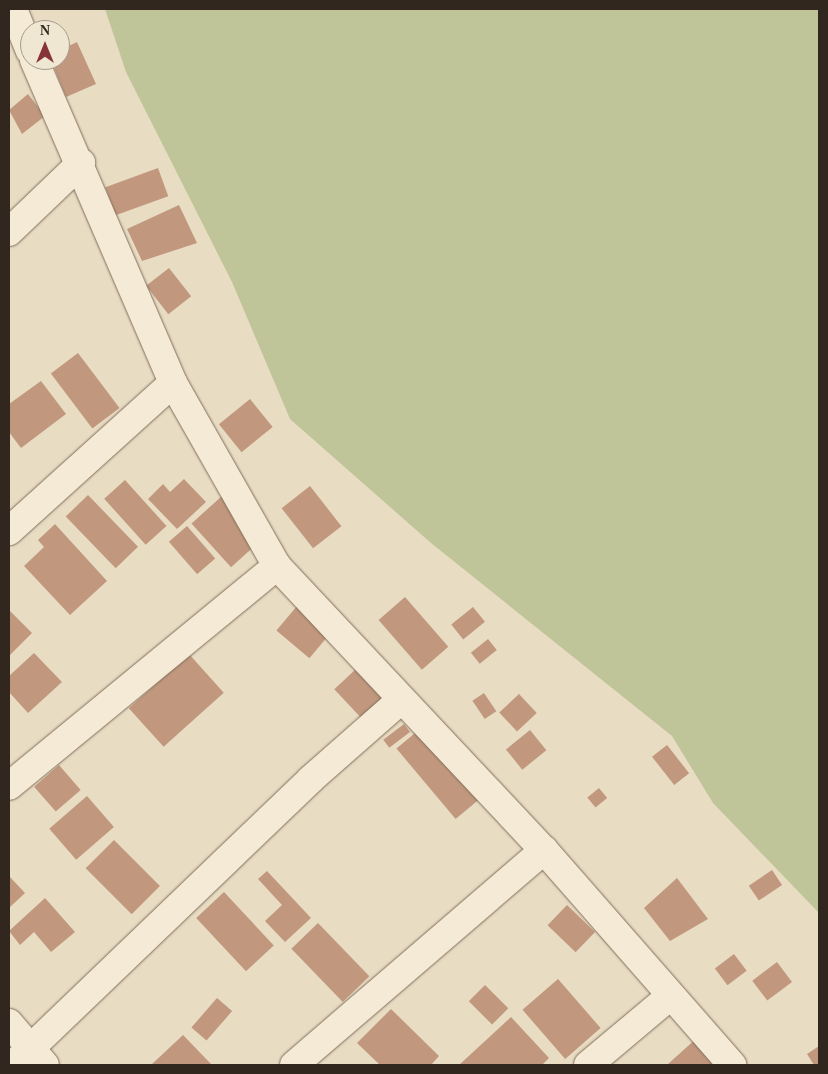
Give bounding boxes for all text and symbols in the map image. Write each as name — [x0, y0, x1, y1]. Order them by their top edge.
north arrow — [20, 20, 70, 70]
text: N — [40, 23, 50, 38]

